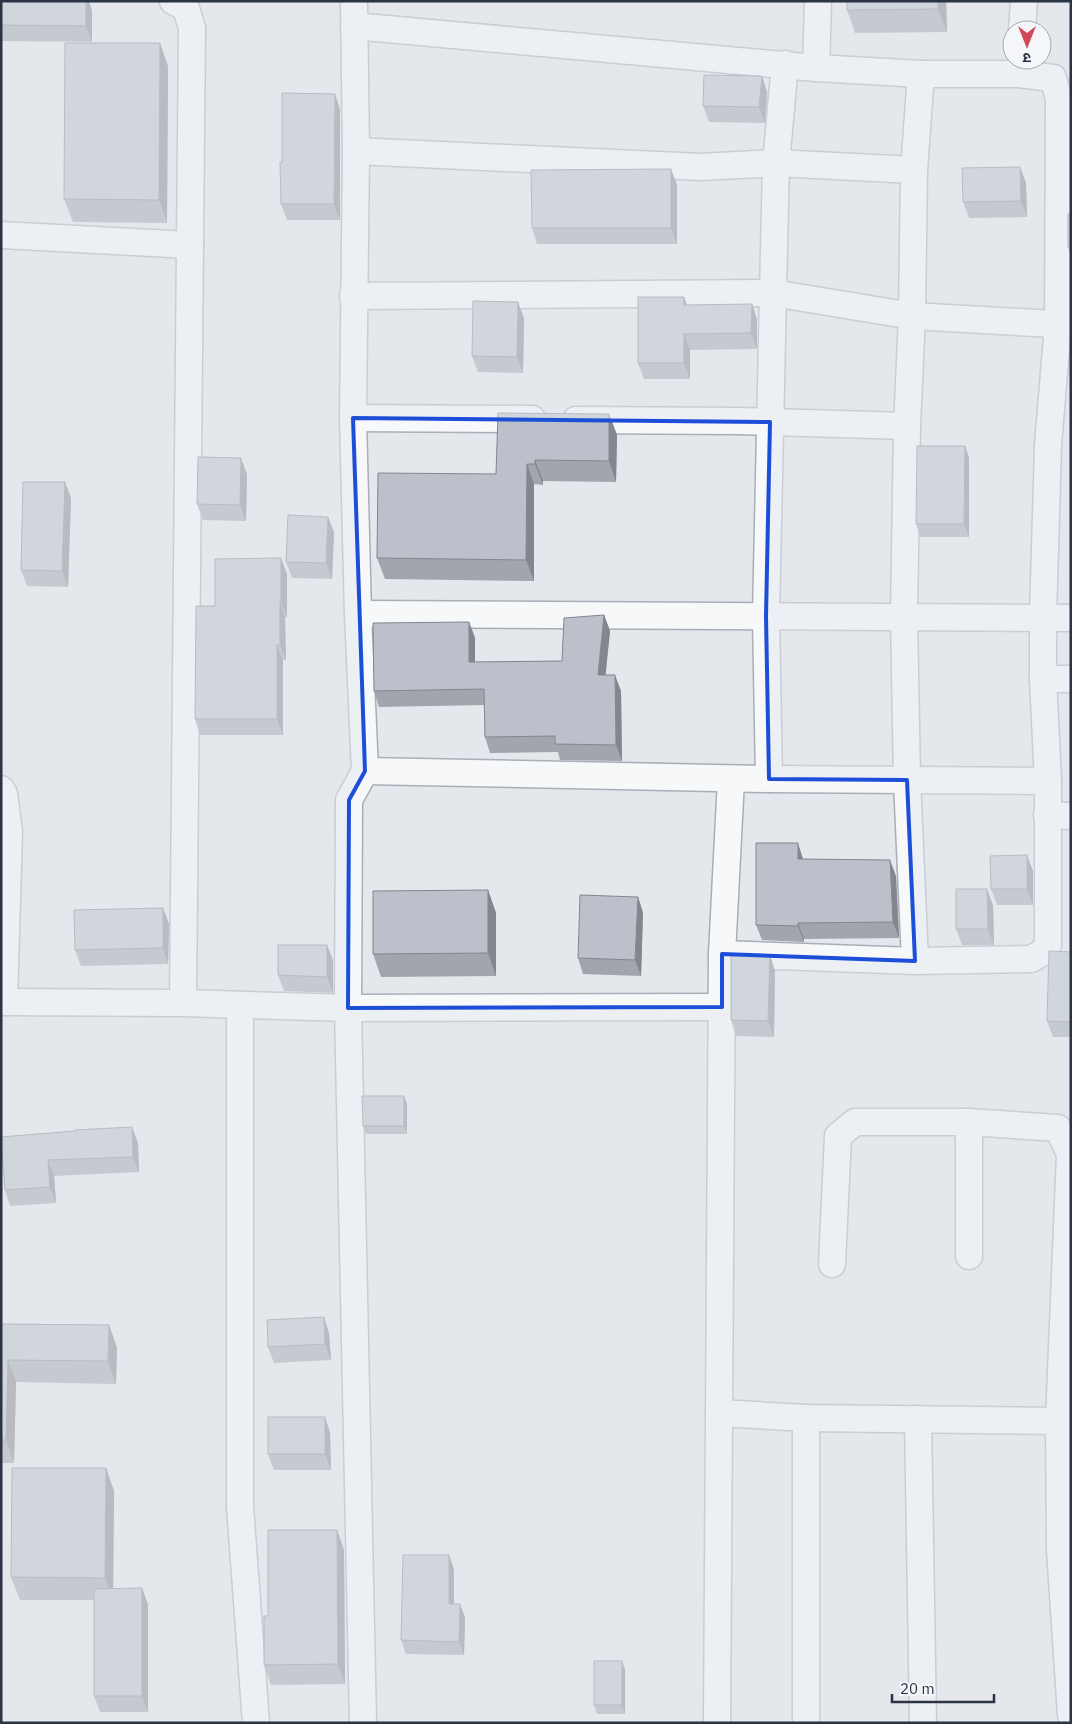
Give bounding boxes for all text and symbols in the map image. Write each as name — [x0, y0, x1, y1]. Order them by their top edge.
north arrow — [1002, 20, 1052, 70]
text: उ — [1022, 49, 1031, 67]
scale bar — [892, 1672, 994, 1704]
text: 20 m — [900, 1679, 935, 1698]

